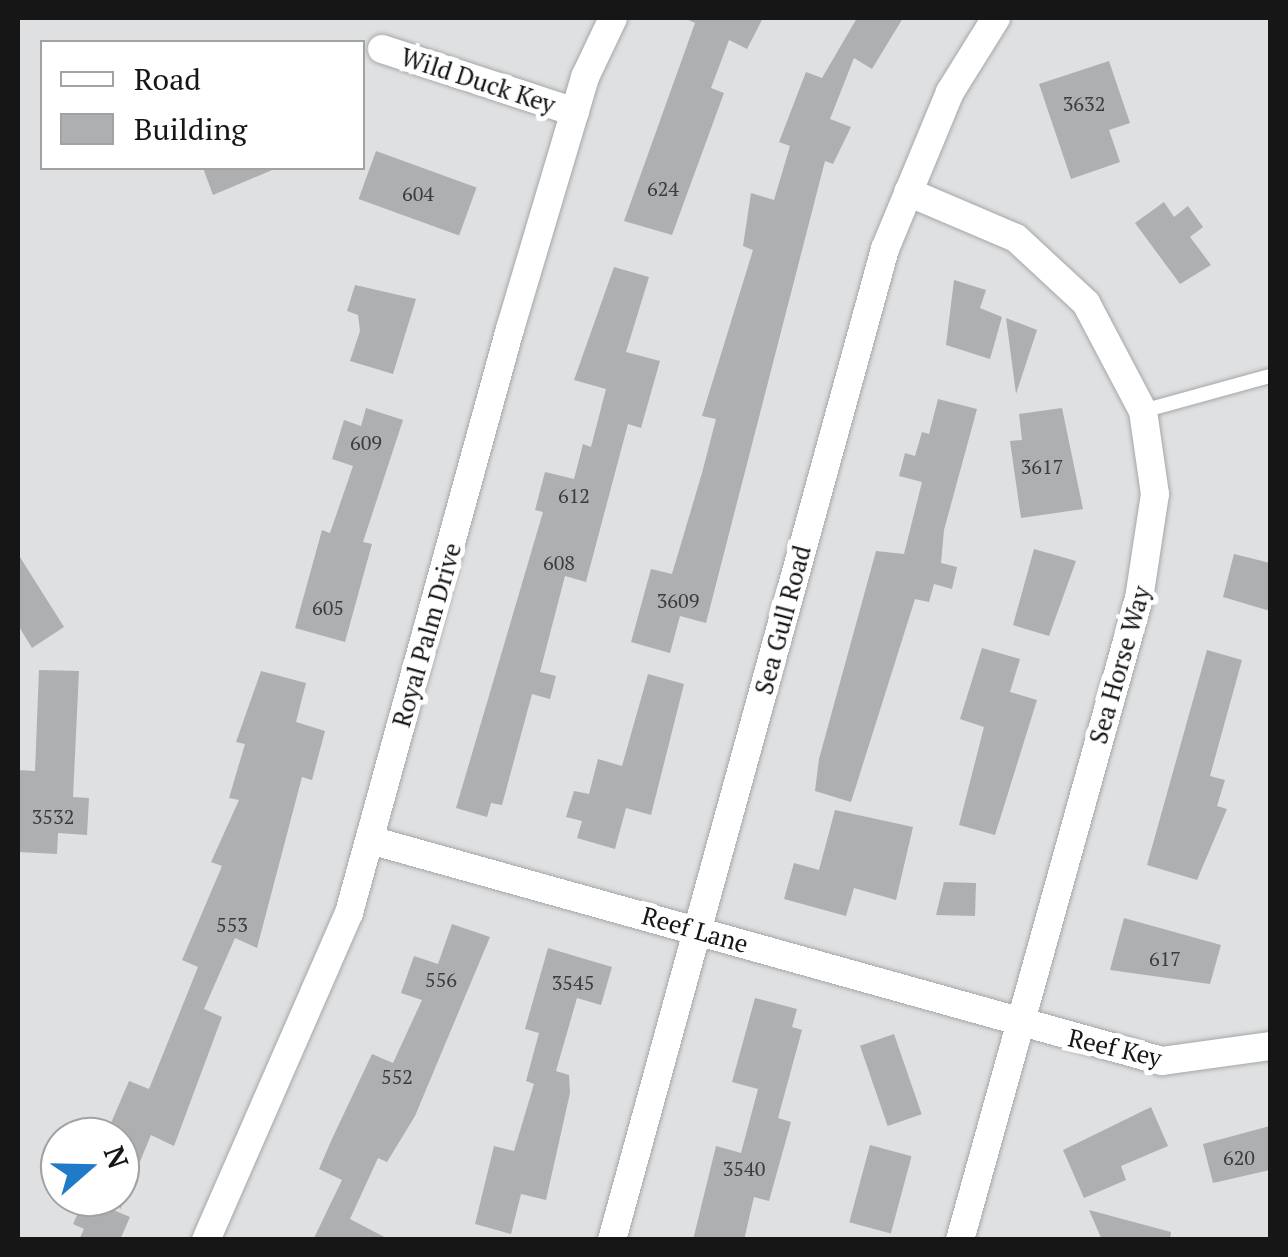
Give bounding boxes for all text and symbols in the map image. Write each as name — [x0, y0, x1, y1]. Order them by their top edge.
legend — [40, 40, 365, 170]
street label: Wild Duck Key — [397, 42, 559, 120]
text: Road — [134, 59, 201, 99]
house number: 3632 — [1063, 91, 1105, 115]
text: Building — [134, 109, 247, 149]
house number: 624 — [647, 176, 679, 200]
house number: 604 — [402, 181, 434, 205]
house number: 609 — [350, 430, 382, 454]
house number: 3617 — [1021, 454, 1063, 478]
house number: 612 — [558, 483, 590, 507]
street label: Royal Palm Drive — [386, 540, 468, 730]
street label: Sea Gull Road — [749, 542, 817, 698]
house number: 608 — [543, 550, 575, 574]
street label: Sea Horse Way — [1083, 583, 1157, 747]
house number: 3609 — [657, 588, 699, 612]
house number: 605 — [312, 595, 344, 619]
house number: 3532 — [32, 804, 74, 828]
street label: Reef Lane — [638, 901, 752, 959]
house number: 553 — [216, 912, 248, 936]
house number: 617 — [1149, 946, 1181, 970]
house number: 556 — [425, 967, 457, 991]
house number: 3545 — [552, 970, 594, 994]
street label: Reef Key — [1065, 1023, 1165, 1073]
house number: 552 — [381, 1064, 413, 1088]
north arrow — [40, 1117, 140, 1217]
text: N — [96, 1141, 138, 1174]
house number: 620 — [1223, 1145, 1255, 1169]
house number: 3540 — [723, 1156, 765, 1180]

